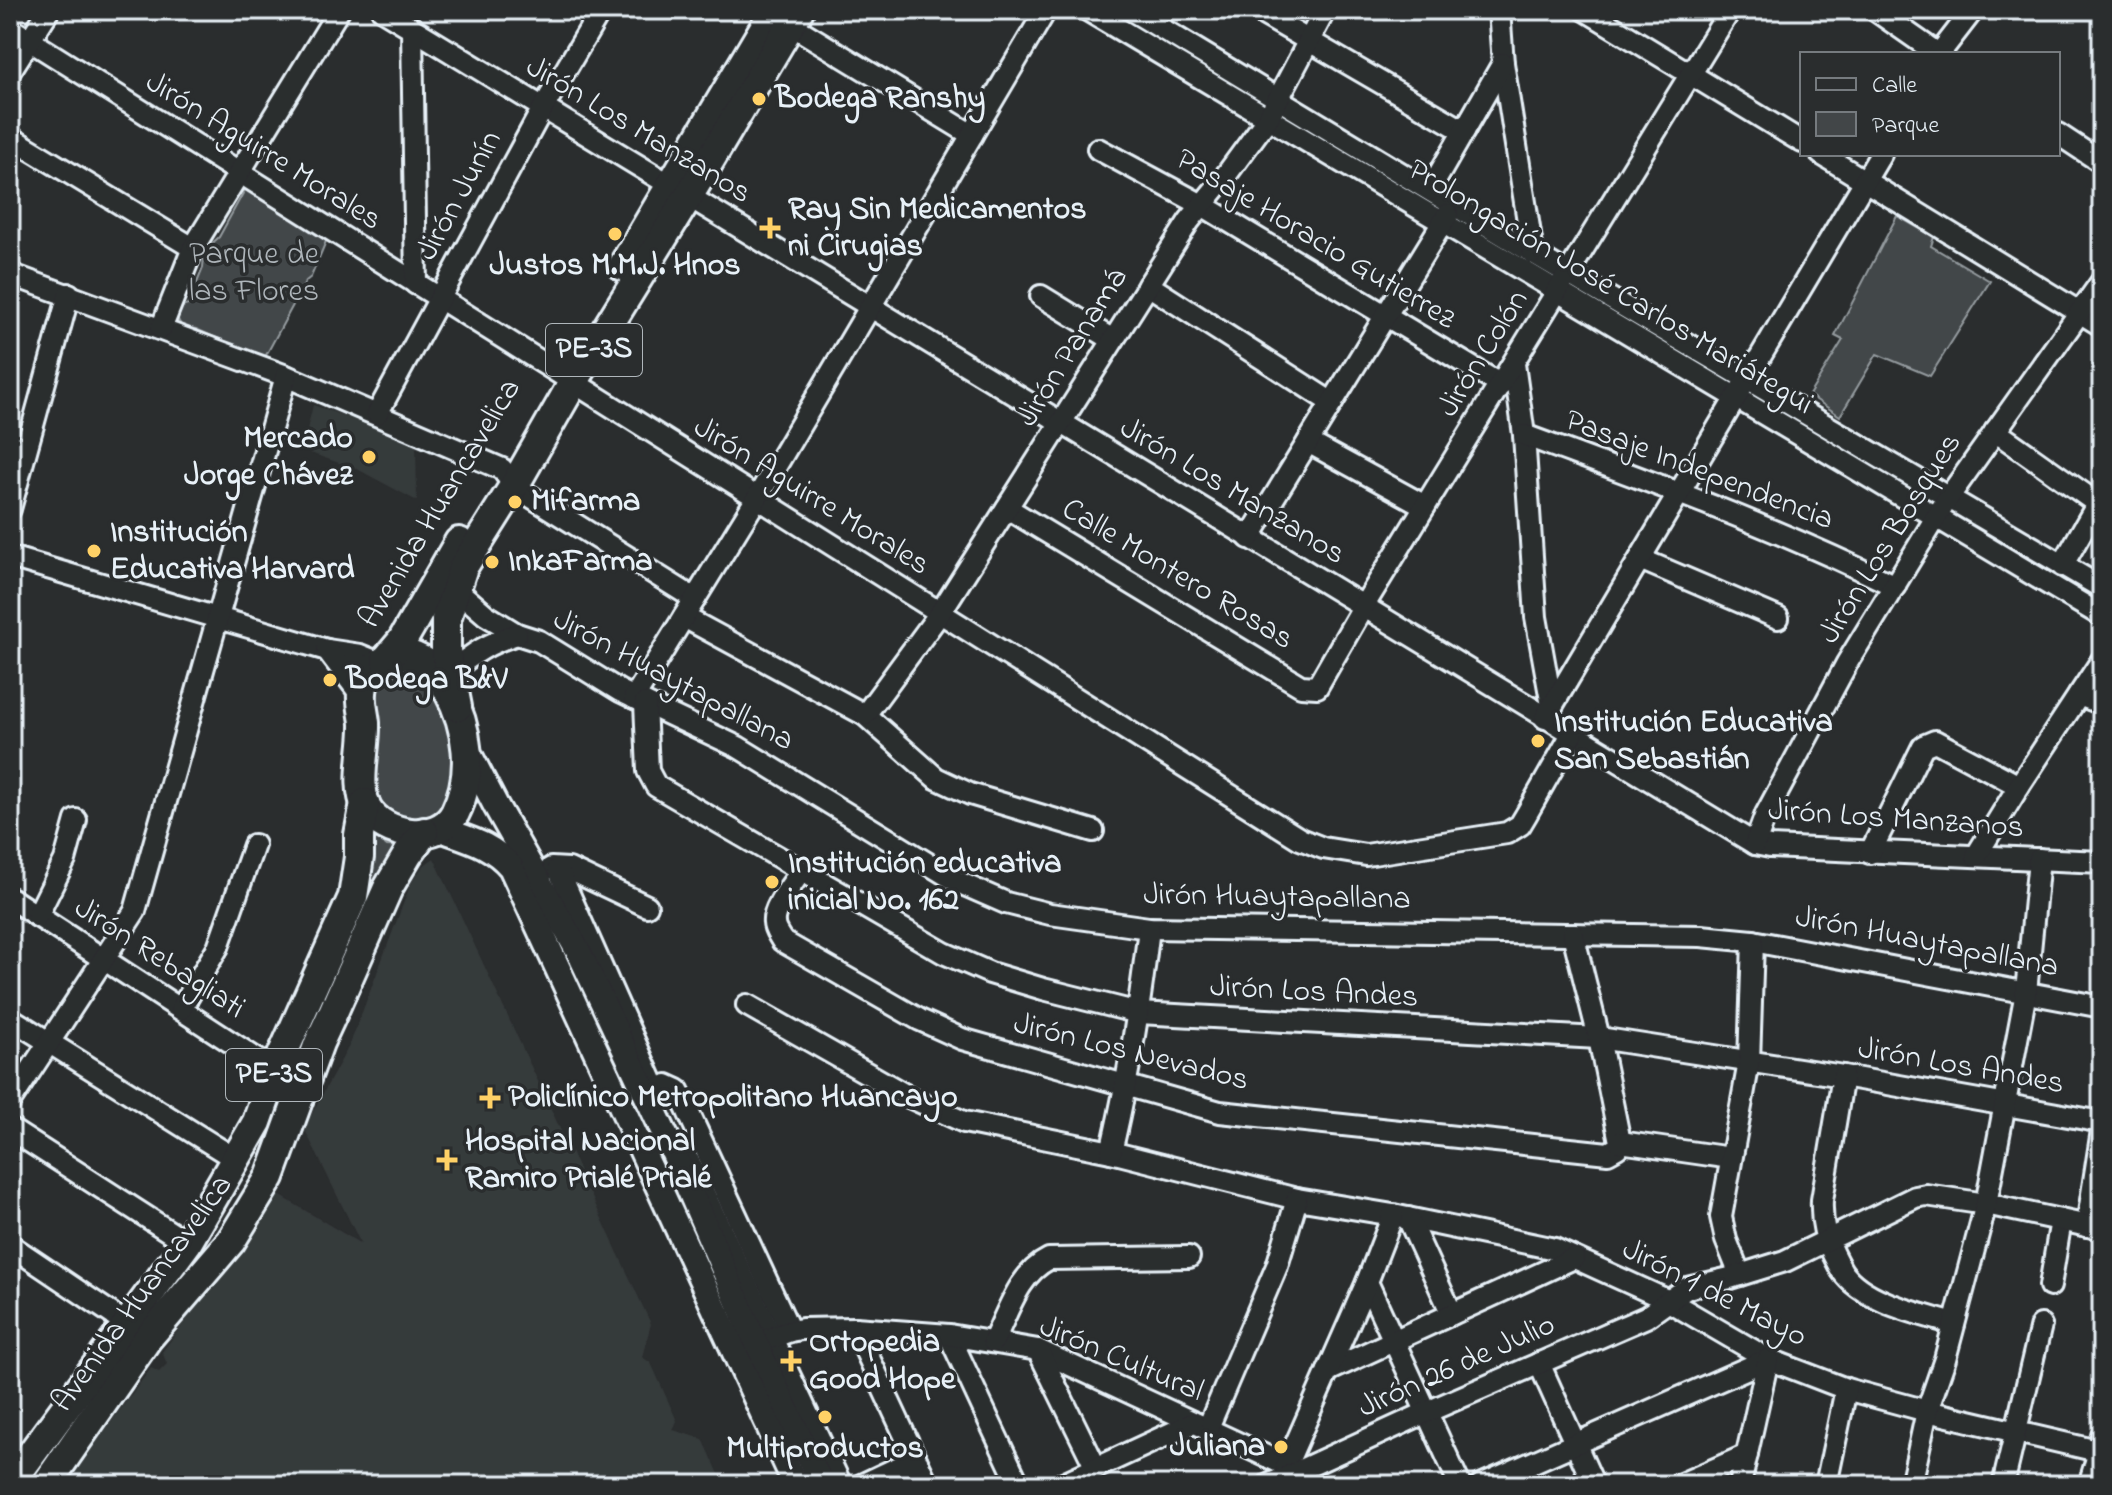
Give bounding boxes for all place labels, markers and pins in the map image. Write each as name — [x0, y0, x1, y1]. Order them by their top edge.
place label: Bodega Ranshy — [773, 76, 985, 124]
marker: Bodega Ranshy — [750, 90, 768, 108]
place label: Ray Sin Medicamentos ni Cirugias — [788, 187, 1086, 272]
marker: Ray Sin Medicamentos ni Cirugias — [759, 217, 781, 239]
marker: Justos M.M.J. Hnos — [606, 225, 624, 243]
place label: Justos M.M.J. Hnos — [489, 243, 741, 290]
place label: Mercado Jorge Chávez — [184, 416, 354, 501]
marker: Mercado Jorge Chávez — [360, 448, 378, 466]
place label: Mifarma — [531, 479, 640, 526]
marker: Mifarma — [506, 493, 524, 511]
place label: Institución Educativa Harvard — [110, 510, 355, 594]
place label: InkaFarma — [508, 539, 653, 586]
marker: Institución Educativa Harvard — [85, 542, 103, 560]
marker: InkaFarma — [483, 553, 501, 571]
place label: Bodega B&V — [344, 657, 508, 705]
marker: Bodega B&V — [321, 671, 339, 689]
place label: Institución Educativa San Sebastián — [1554, 700, 1833, 784]
marker: Institución Educativa San Sebastián — [1529, 732, 1547, 750]
place label: Institución educativa inicial No. 162 — [788, 841, 1062, 925]
marker: Institución educativa inicial No. 162 — [763, 873, 781, 891]
place label: Policlínico Metropolitano Huancayo — [508, 1075, 958, 1123]
marker: Policlínico Metropolitano Huancayo — [479, 1087, 501, 1109]
place label: Hospital Nacional Ramiro Prialé Prialé — [465, 1119, 713, 1203]
marker: Hospital Nacional Ramiro Prialé Prialé — [436, 1149, 458, 1171]
place label: Ortopedia Good Hope — [809, 1320, 957, 1404]
marker: Ortopedia Good Hope — [780, 1350, 802, 1372]
marker: Multiproductos — [816, 1408, 834, 1426]
place label: Juliana — [1170, 1424, 1265, 1471]
place label: Multiproductos — [726, 1426, 924, 1473]
marker: Juliana — [1272, 1438, 1290, 1456]

